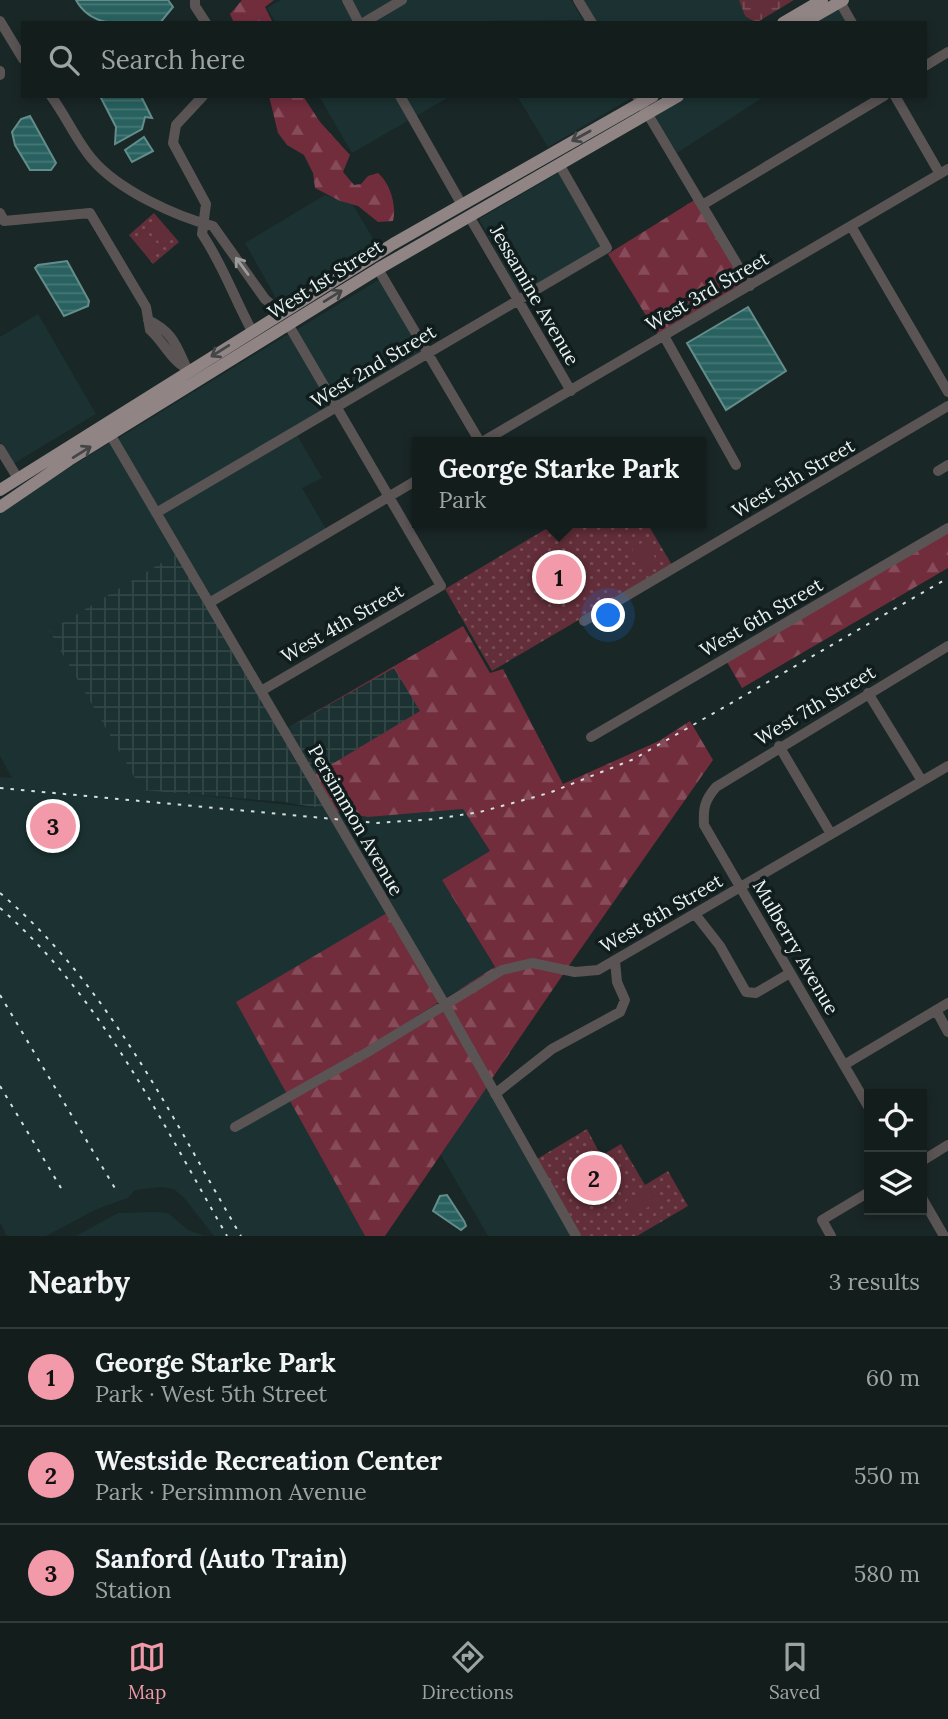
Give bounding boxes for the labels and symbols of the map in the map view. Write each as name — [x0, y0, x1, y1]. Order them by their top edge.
one-way arrow — [572, 129, 592, 143]
street label: Jessamine Avenue — [485, 220, 585, 369]
street label: West 1st Street — [263, 234, 388, 324]
street label: West 3rd Street — [641, 246, 774, 336]
one-way arrow — [235, 257, 249, 276]
one-way arrow — [323, 289, 343, 303]
street label: West 2nd Street — [306, 319, 440, 413]
one-way arrow — [211, 343, 230, 358]
street label: West 5th Street — [727, 433, 859, 523]
one-way arrow — [71, 445, 91, 459]
pin: 1 — [536, 551, 582, 603]
street label: West 6th Street — [695, 572, 827, 662]
street label: West 4th Street — [276, 578, 408, 668]
your location — [591, 598, 625, 632]
street label: West 7th Street — [751, 659, 880, 750]
street label: Persimmon Avenue — [303, 740, 409, 900]
pin: 3 — [30, 800, 76, 852]
street label: West 8th Street — [595, 868, 727, 958]
street label: Mulberry Avenue — [748, 875, 844, 1019]
pin: 2 — [571, 1152, 617, 1204]

